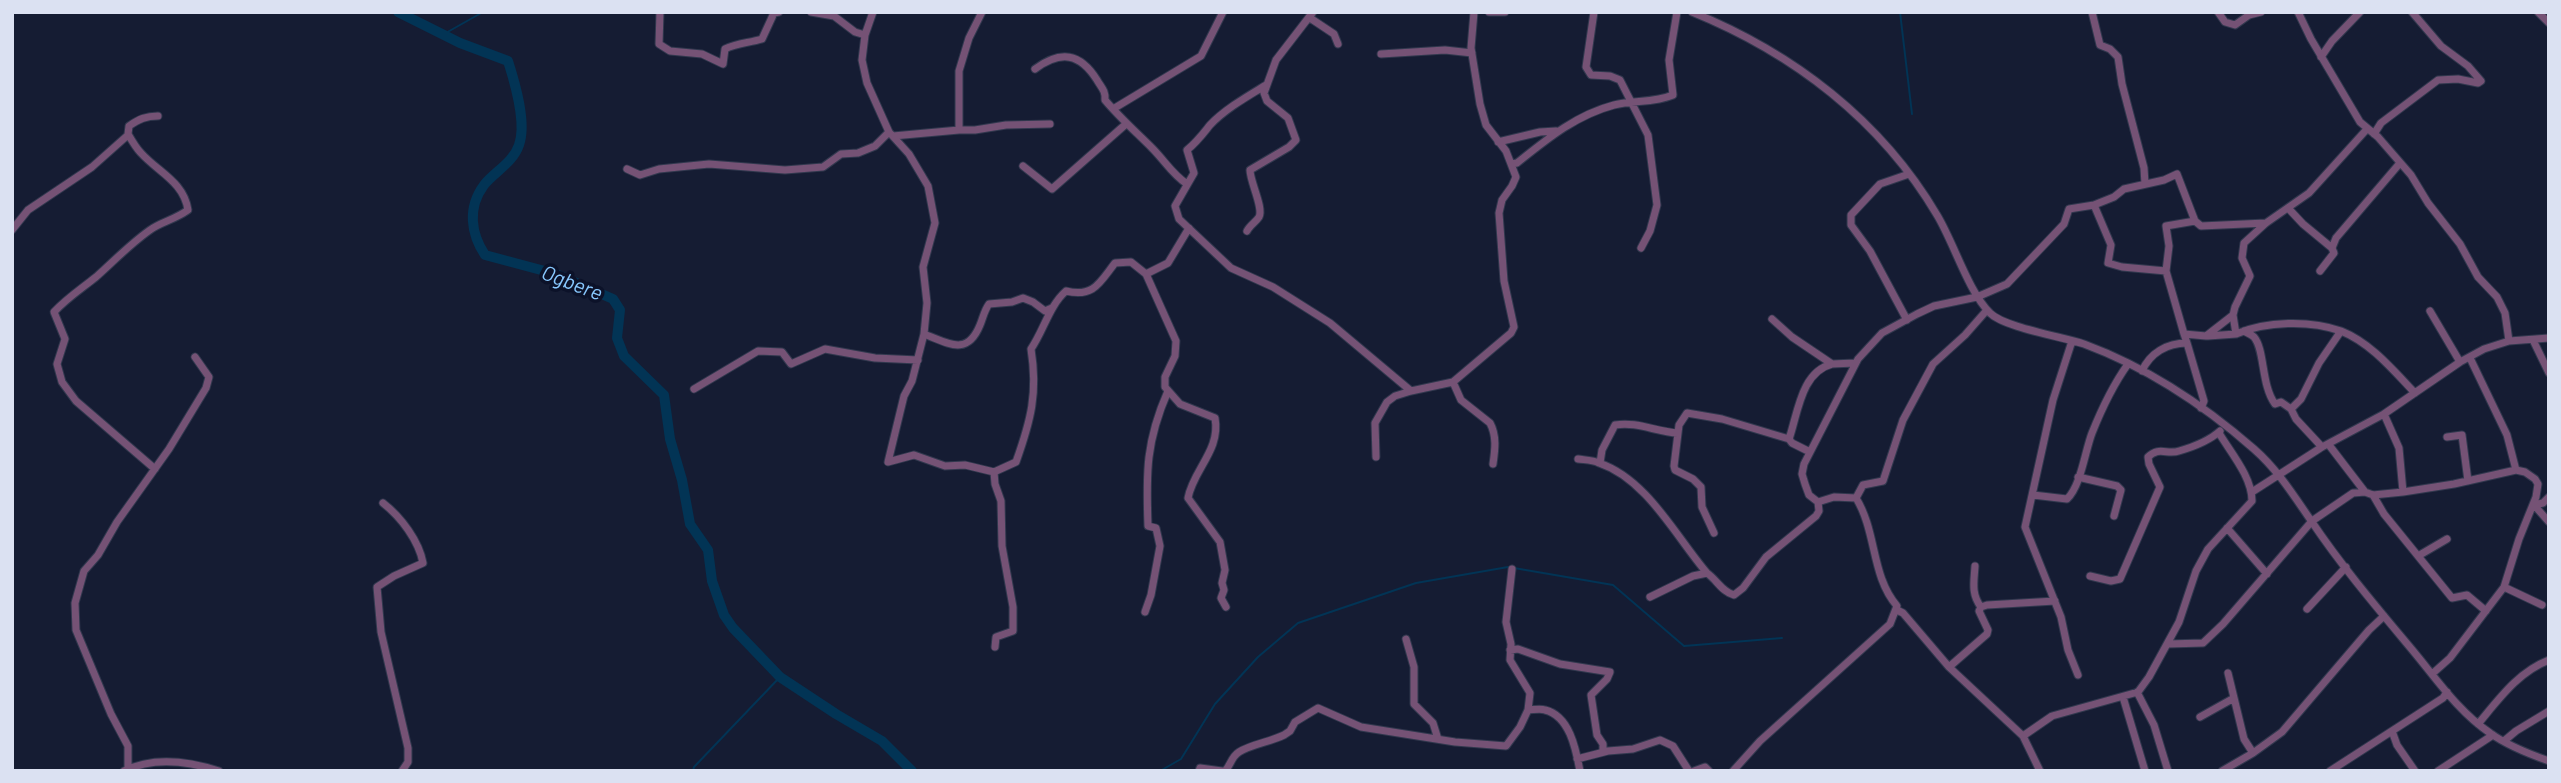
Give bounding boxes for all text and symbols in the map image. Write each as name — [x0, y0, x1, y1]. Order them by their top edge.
water label: Ogbere — [538, 260, 606, 306]

